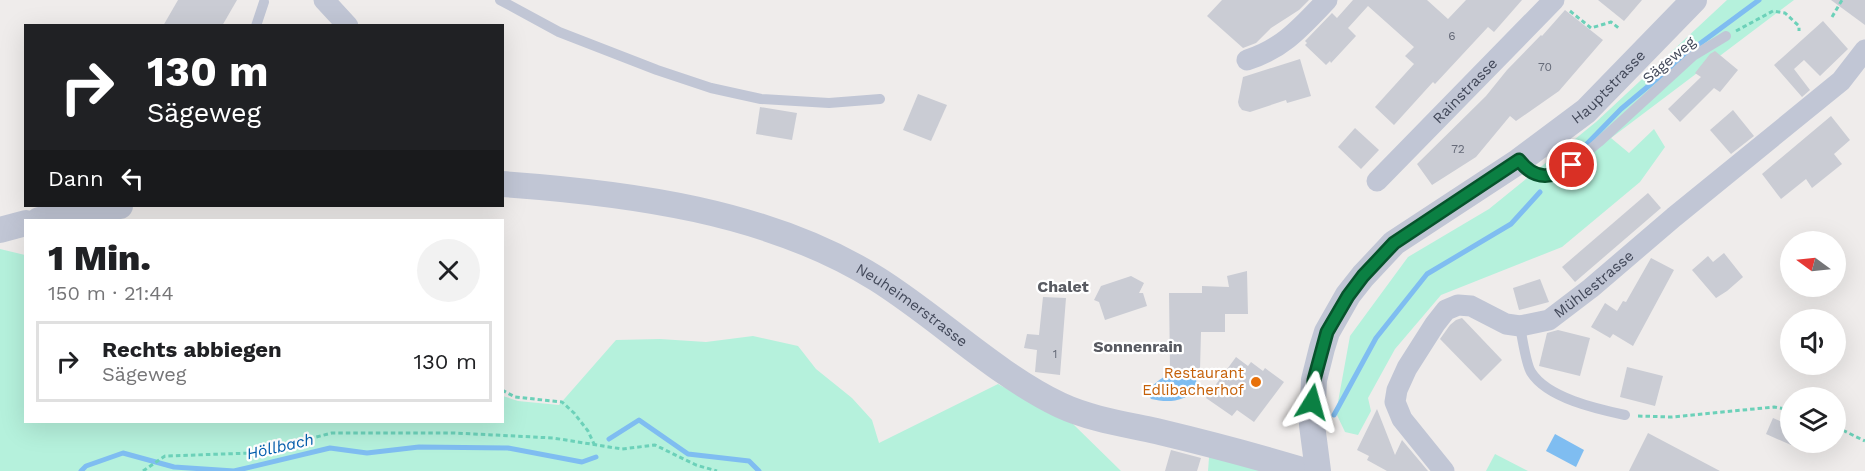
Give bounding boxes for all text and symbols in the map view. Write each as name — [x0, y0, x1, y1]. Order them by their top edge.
house number: 6 — [1448, 29, 1456, 43]
street label: Sägeweg — [1639, 33, 1699, 87]
street label: Hauptstrasse — [1568, 46, 1649, 128]
text: 130 m — [147, 47, 269, 96]
icon: right — [48, 48, 126, 126]
street label: Rainstrasse — [1429, 54, 1501, 128]
house number: 70 — [1538, 60, 1552, 74]
text: Sägeweg — [147, 97, 261, 129]
pin — [1546, 139, 1597, 190]
house number: 72 — [1451, 142, 1465, 156]
icon: arrive — [1555, 148, 1588, 181]
icon: left — [116, 162, 149, 195]
text: Dann — [48, 166, 104, 191]
north arrow — [1780, 231, 1846, 297]
map controls — [1780, 231, 1846, 453]
text: 1 Min. — [48, 237, 151, 279]
button: close — [417, 239, 480, 302]
street label: Mühlestrasse — [1550, 246, 1637, 322]
street label: Neuheimerstrasse — [853, 259, 971, 351]
district label: Chalet — [1037, 277, 1089, 296]
text: 150 m · 21:44 — [48, 281, 174, 305]
button: sound — [1780, 309, 1846, 375]
text: Rechts abbiegen — [102, 337, 282, 362]
district label: Sonnenrain — [1093, 337, 1183, 356]
icon: right — [51, 345, 84, 378]
house number: 1 — [1053, 347, 1057, 361]
text: 130 m — [413, 349, 477, 374]
text: Sägeweg — [102, 362, 186, 386]
place label: Restaurant Edlibacherhof — [1142, 364, 1245, 399]
position arrow — [1280, 370, 1344, 434]
marker: Restaurant Edlibacherhof — [1249, 375, 1263, 389]
button: layers — [1780, 387, 1846, 453]
water label: Höllbach — [245, 430, 316, 463]

